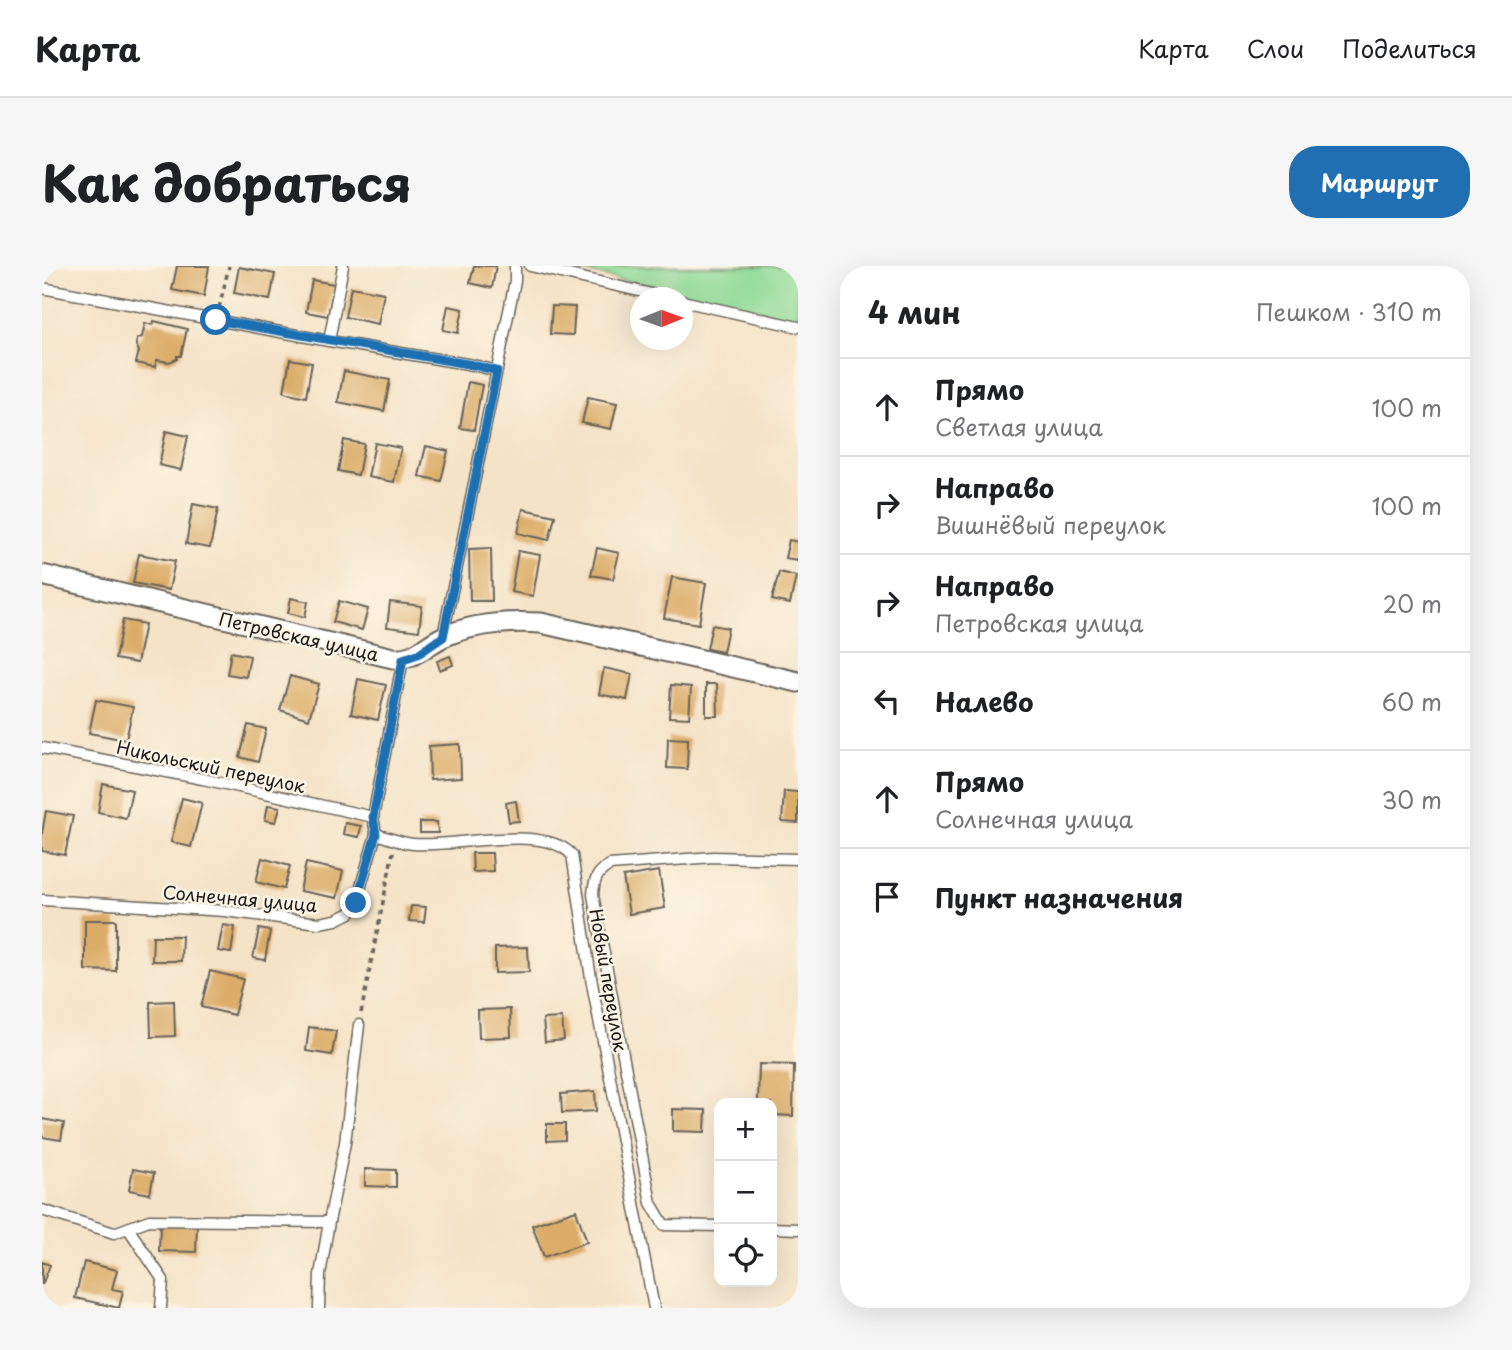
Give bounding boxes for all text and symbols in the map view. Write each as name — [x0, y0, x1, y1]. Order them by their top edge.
text: Карта — [35, 23, 141, 73]
text: Карта — [1138, 30, 1209, 66]
text: Слои — [1247, 30, 1304, 66]
text: Поделиться — [1342, 30, 1477, 66]
text: Как добраться — [42, 145, 412, 219]
button: Маршрут — [1289, 146, 1470, 218]
north arrow — [630, 287, 693, 350]
text: 4 мин — [868, 289, 961, 334]
text: Пешком · 310 m — [1256, 294, 1442, 329]
route start — [200, 304, 231, 335]
text: Прямо — [935, 370, 1024, 409]
icon: ahead — [868, 388, 906, 426]
text: 100 m — [1372, 390, 1442, 425]
text: Светлая улица — [935, 409, 1103, 444]
text: Направо — [935, 468, 1054, 507]
icon: right — [868, 486, 906, 524]
text: 100 m — [1372, 488, 1442, 523]
text: Вишнёвый переулок — [935, 507, 1166, 542]
text: Направо — [935, 566, 1054, 605]
icon: right — [868, 584, 906, 622]
text: 20 m — [1383, 586, 1442, 621]
street label: Петровская улица — [216, 604, 382, 668]
text: Петровская улица — [935, 605, 1144, 640]
icon: left — [868, 682, 906, 720]
text: Налево — [935, 682, 1033, 721]
text: 60 m — [1382, 684, 1442, 719]
street label: Никольский переулок — [114, 733, 308, 799]
text: Прямо — [935, 762, 1024, 801]
icon: ahead — [868, 780, 906, 818]
text: 30 m — [1381, 782, 1442, 817]
text: Солнечная улица — [935, 801, 1133, 836]
street label: Солнечная улица — [162, 878, 319, 918]
icon: arrive — [868, 878, 906, 916]
text: Пункт назначения — [935, 878, 1183, 917]
route end — [340, 887, 371, 918]
street label: Новый переулок — [583, 906, 635, 1054]
map controls — [714, 1098, 777, 1287]
button: + — [714, 1098, 777, 1161]
button: − — [714, 1161, 777, 1224]
button: locate — [714, 1224, 777, 1287]

